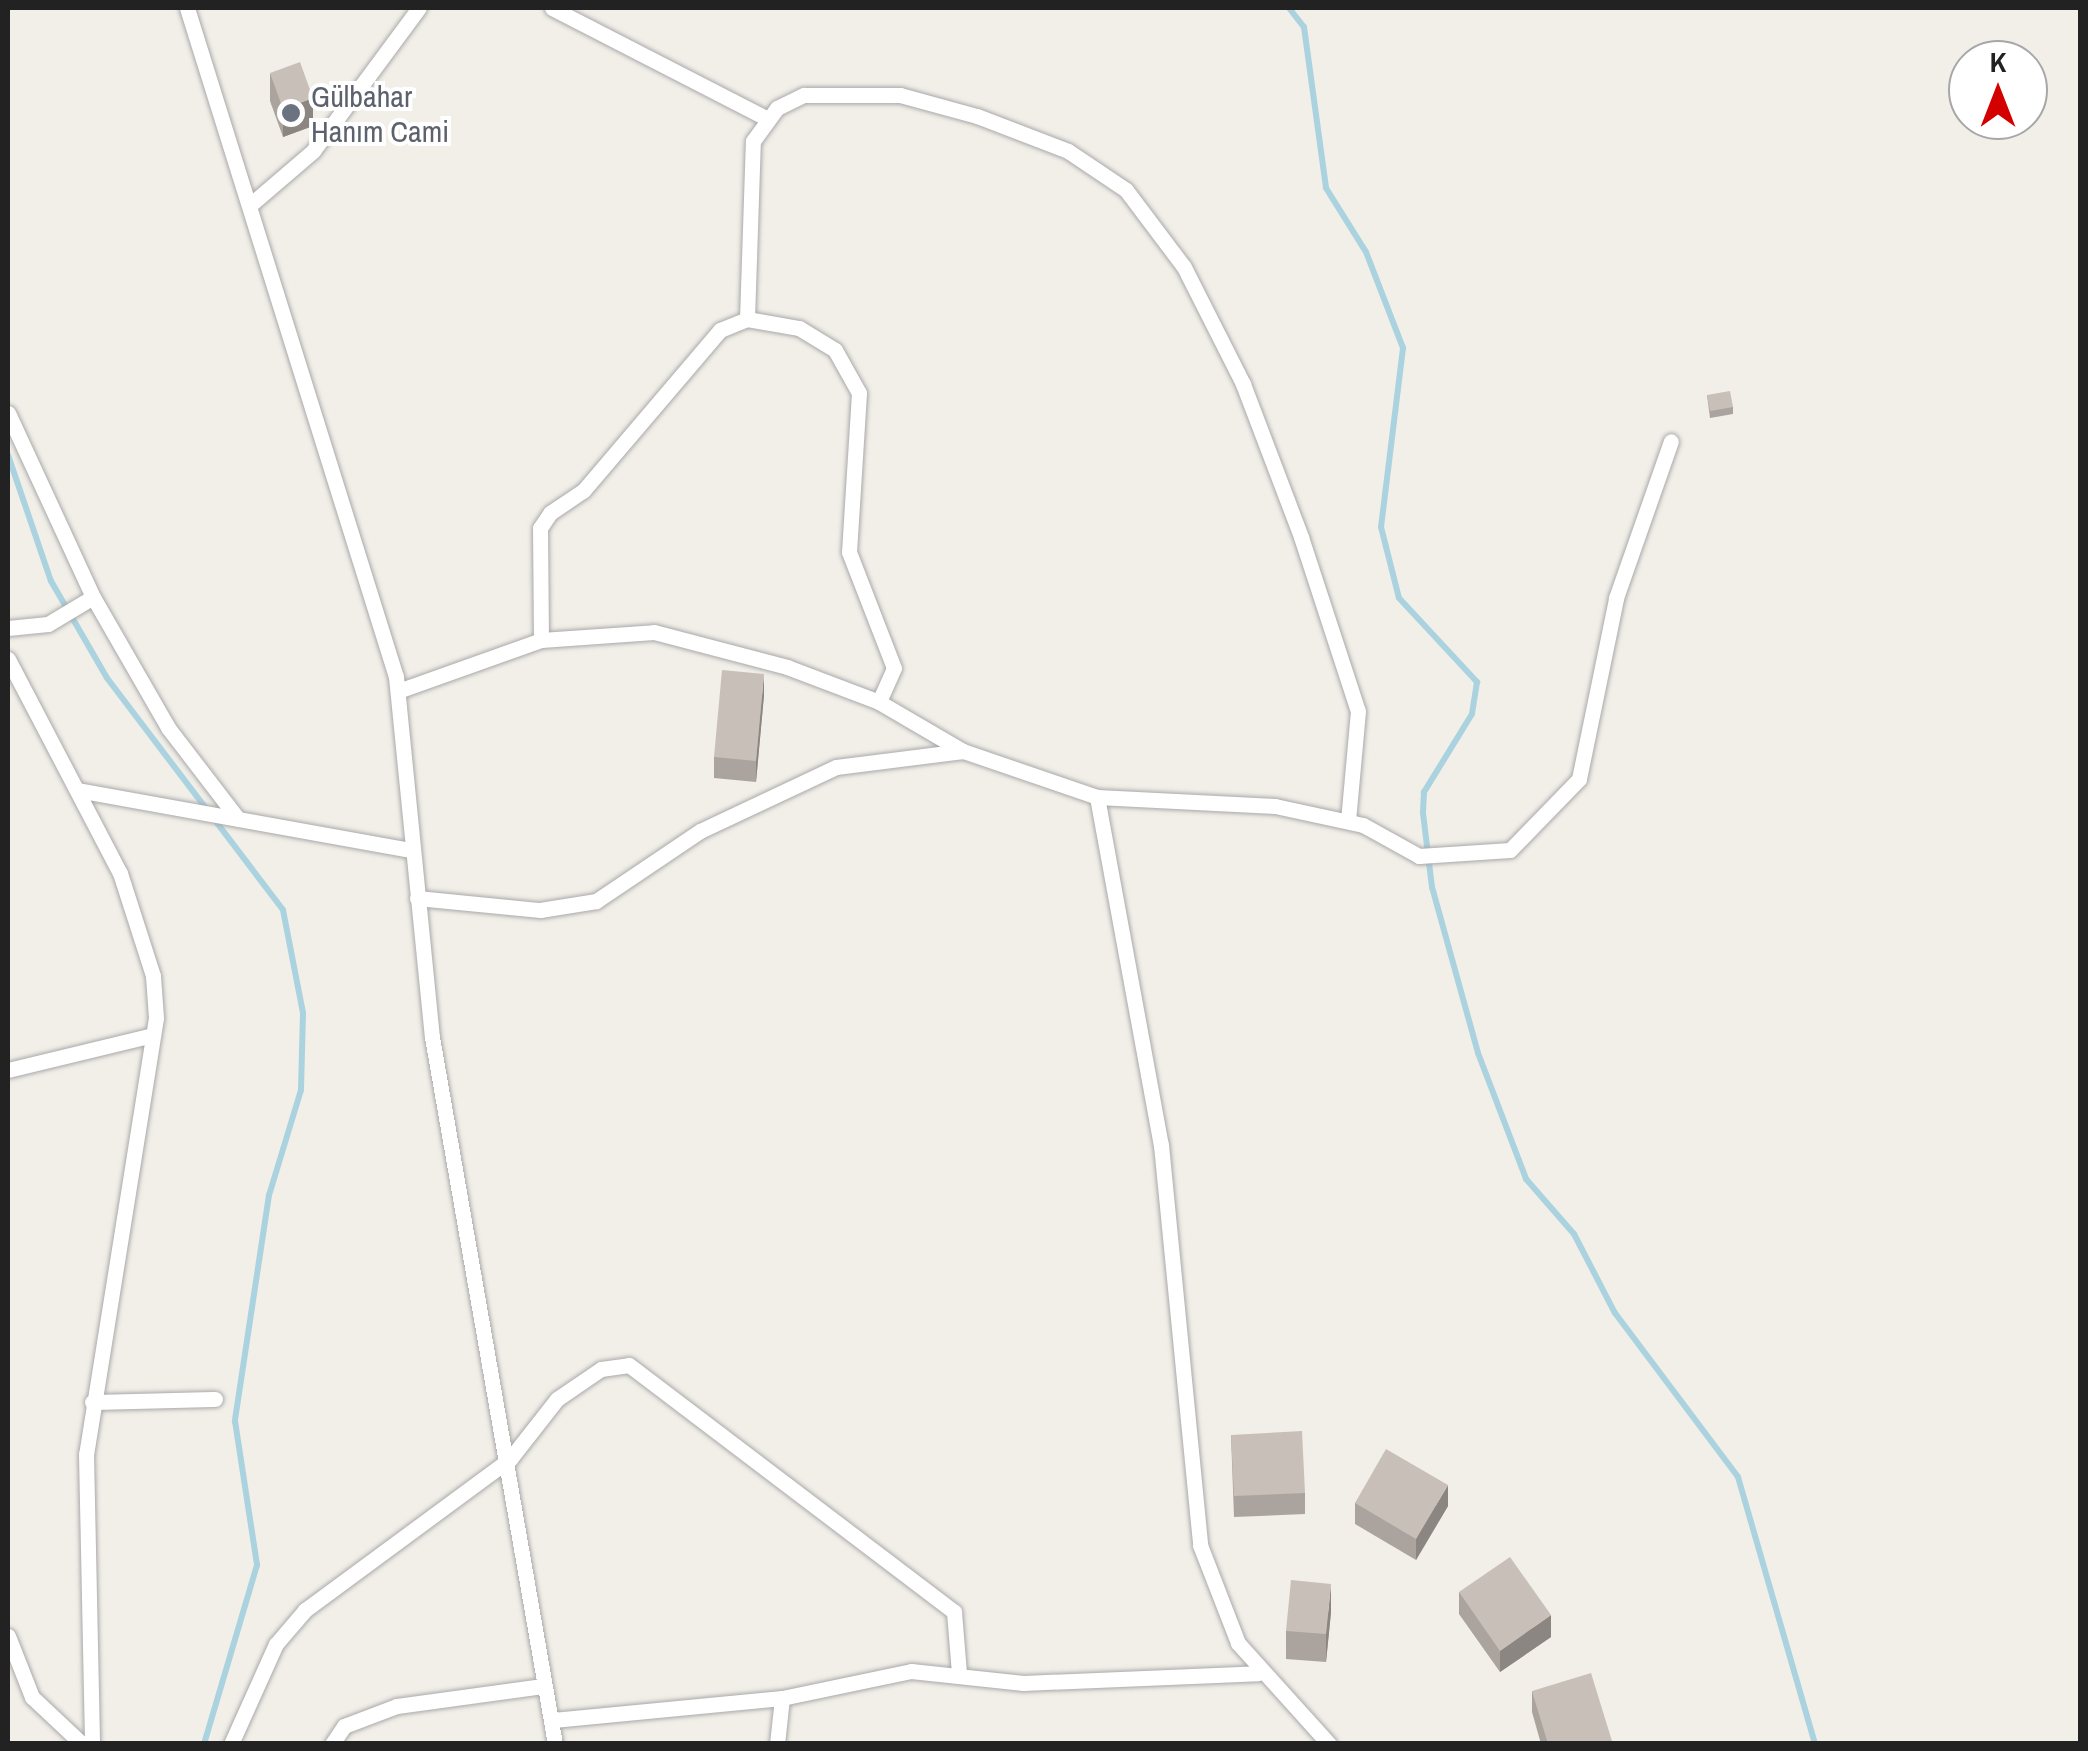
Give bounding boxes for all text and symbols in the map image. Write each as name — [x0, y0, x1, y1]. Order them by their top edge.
north arrow — [1948, 40, 2048, 140]
text: K — [1990, 43, 2006, 81]
place label: Gülbahar Hanım Cami — [311, 78, 449, 148]
marker: Gülbahar Hanım Cami — [280, 102, 302, 124]

